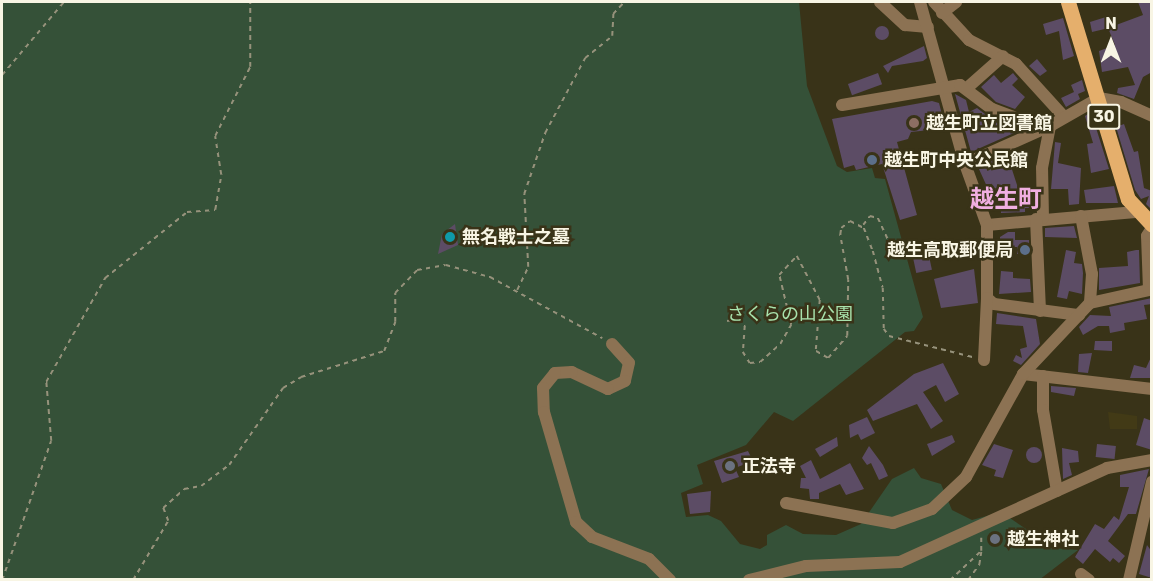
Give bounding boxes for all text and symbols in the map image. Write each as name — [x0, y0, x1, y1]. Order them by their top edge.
north arrow — [1081, 12, 1141, 72]
text: N — [1105, 14, 1117, 33]
road number: 30 — [1086, 104, 1122, 130]
place label: 越生町立図書館 — [926, 112, 1052, 134]
marker: 越生町立図書館 — [907, 116, 921, 130]
place label: 越生町中央公民館 — [884, 149, 1028, 171]
marker: 越生町中央公民館 — [865, 153, 879, 167]
district label: 越生町 — [970, 186, 1042, 214]
place label: 無名戦士之墓 — [462, 226, 570, 248]
marker: 無名戦士之墓 — [443, 230, 457, 244]
place label: 越生高取郵便局 — [887, 239, 1013, 261]
marker: 越生高取郵便局 — [1018, 243, 1032, 257]
park label: さくらの山公園 — [727, 303, 853, 325]
place label: 正法寺 — [742, 455, 796, 477]
marker: 正法寺 — [723, 459, 737, 473]
place label: 越生神社 — [1007, 528, 1079, 550]
marker: 越生神社 — [988, 532, 1002, 546]

